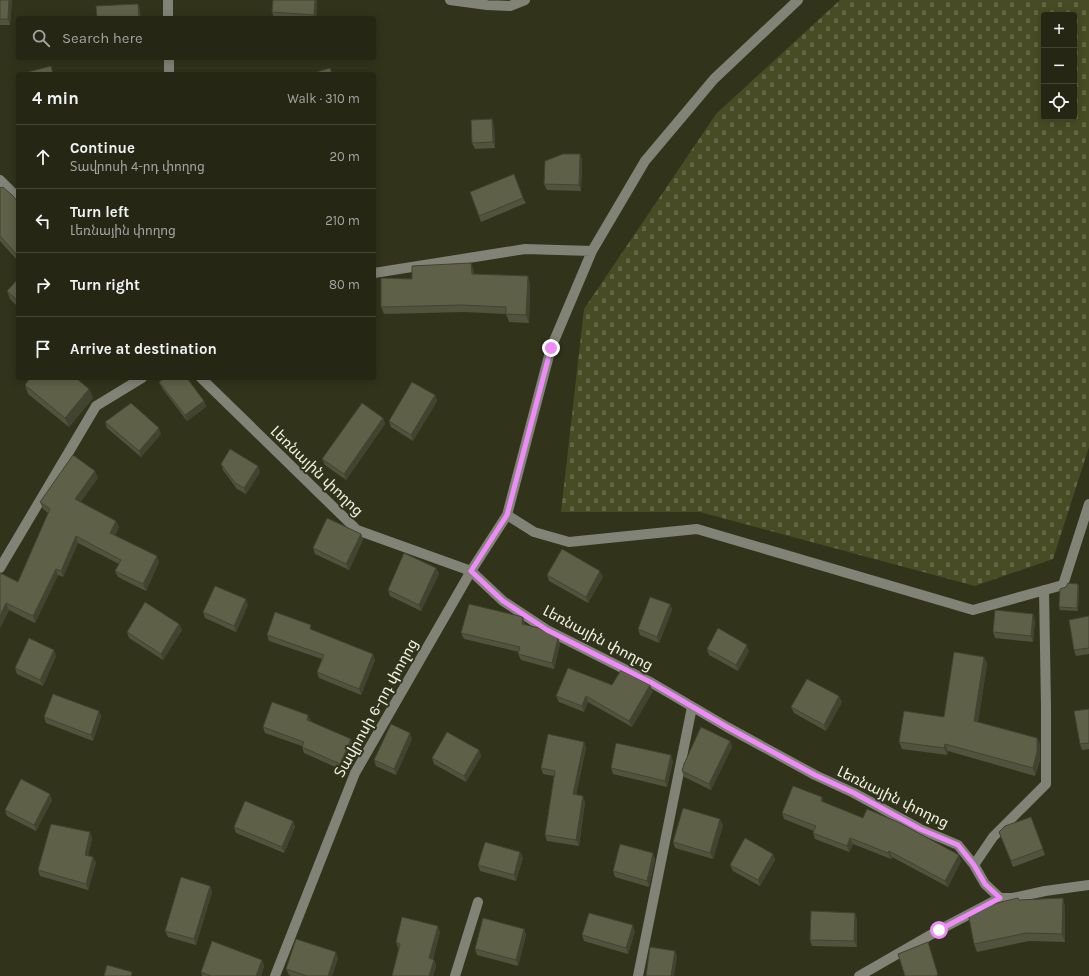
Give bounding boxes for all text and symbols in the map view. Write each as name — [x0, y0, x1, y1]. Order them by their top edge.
map controls — [1041, 12, 1077, 120]
button: + — [1041, 12, 1077, 48]
search box — [16, 16, 376, 60]
icon: search — [30, 27, 52, 49]
text: Search here — [62, 29, 143, 47]
button: − — [1041, 48, 1077, 84]
button: locate — [1041, 84, 1077, 120]
text: 4 min — [32, 88, 79, 108]
text: Walk · 310 m — [287, 91, 360, 106]
text: Continue — [70, 139, 135, 157]
icon: ahead — [32, 146, 54, 168]
text: 20 m — [330, 149, 360, 164]
text: Տավրոսի 4-րդ փողոց — [70, 159, 205, 174]
text: Turn left — [70, 203, 129, 221]
icon: left — [32, 210, 54, 232]
text: 210 m — [325, 213, 360, 228]
text: Լեռնային փողոց — [70, 223, 176, 238]
icon: right — [32, 274, 54, 296]
text: Turn right — [70, 276, 140, 294]
text: 80 m — [329, 277, 360, 292]
icon: arrive — [32, 338, 54, 360]
route end — [542, 339, 560, 357]
text: Arrive at destination — [70, 340, 217, 358]
street label: Լեռնային փողոց — [267, 422, 367, 520]
street label: Լեռնային փողոց — [540, 601, 656, 675]
street label: Տավրոսի 6-րդ փողոց — [330, 636, 422, 780]
street label: Լեռնային փողոց — [834, 762, 952, 832]
route start — [930, 921, 948, 939]

